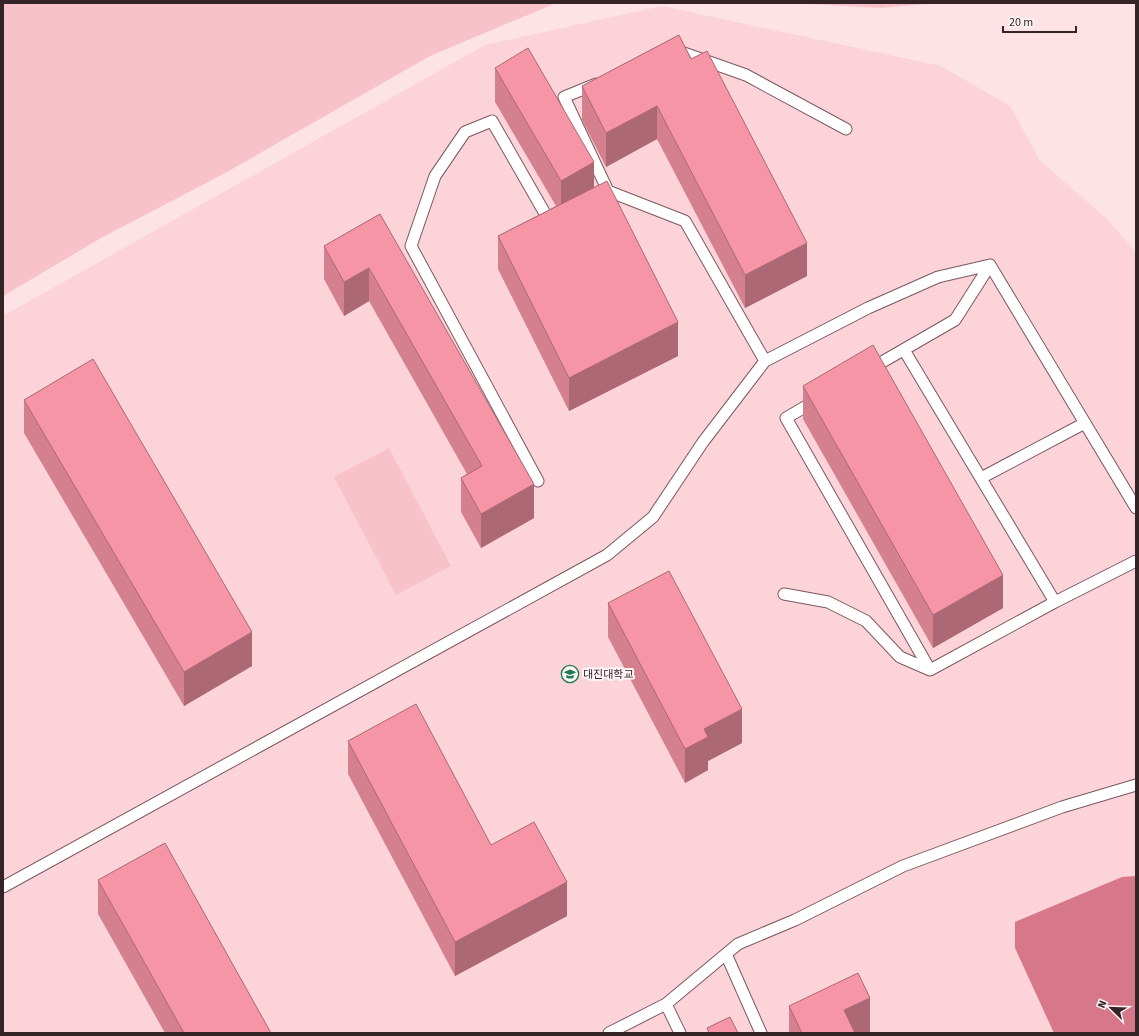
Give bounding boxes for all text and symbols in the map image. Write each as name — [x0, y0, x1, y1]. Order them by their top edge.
scale bar — [1003, 8, 1076, 34]
text: 20 m — [1009, 14, 1033, 31]
school or university icon: 대진대학교 — [560, 664, 580, 684]
place label: 대진대학교 — [583, 667, 634, 682]
north arrow — [1091, 988, 1131, 1028]
text: N — [1094, 998, 1111, 1011]

